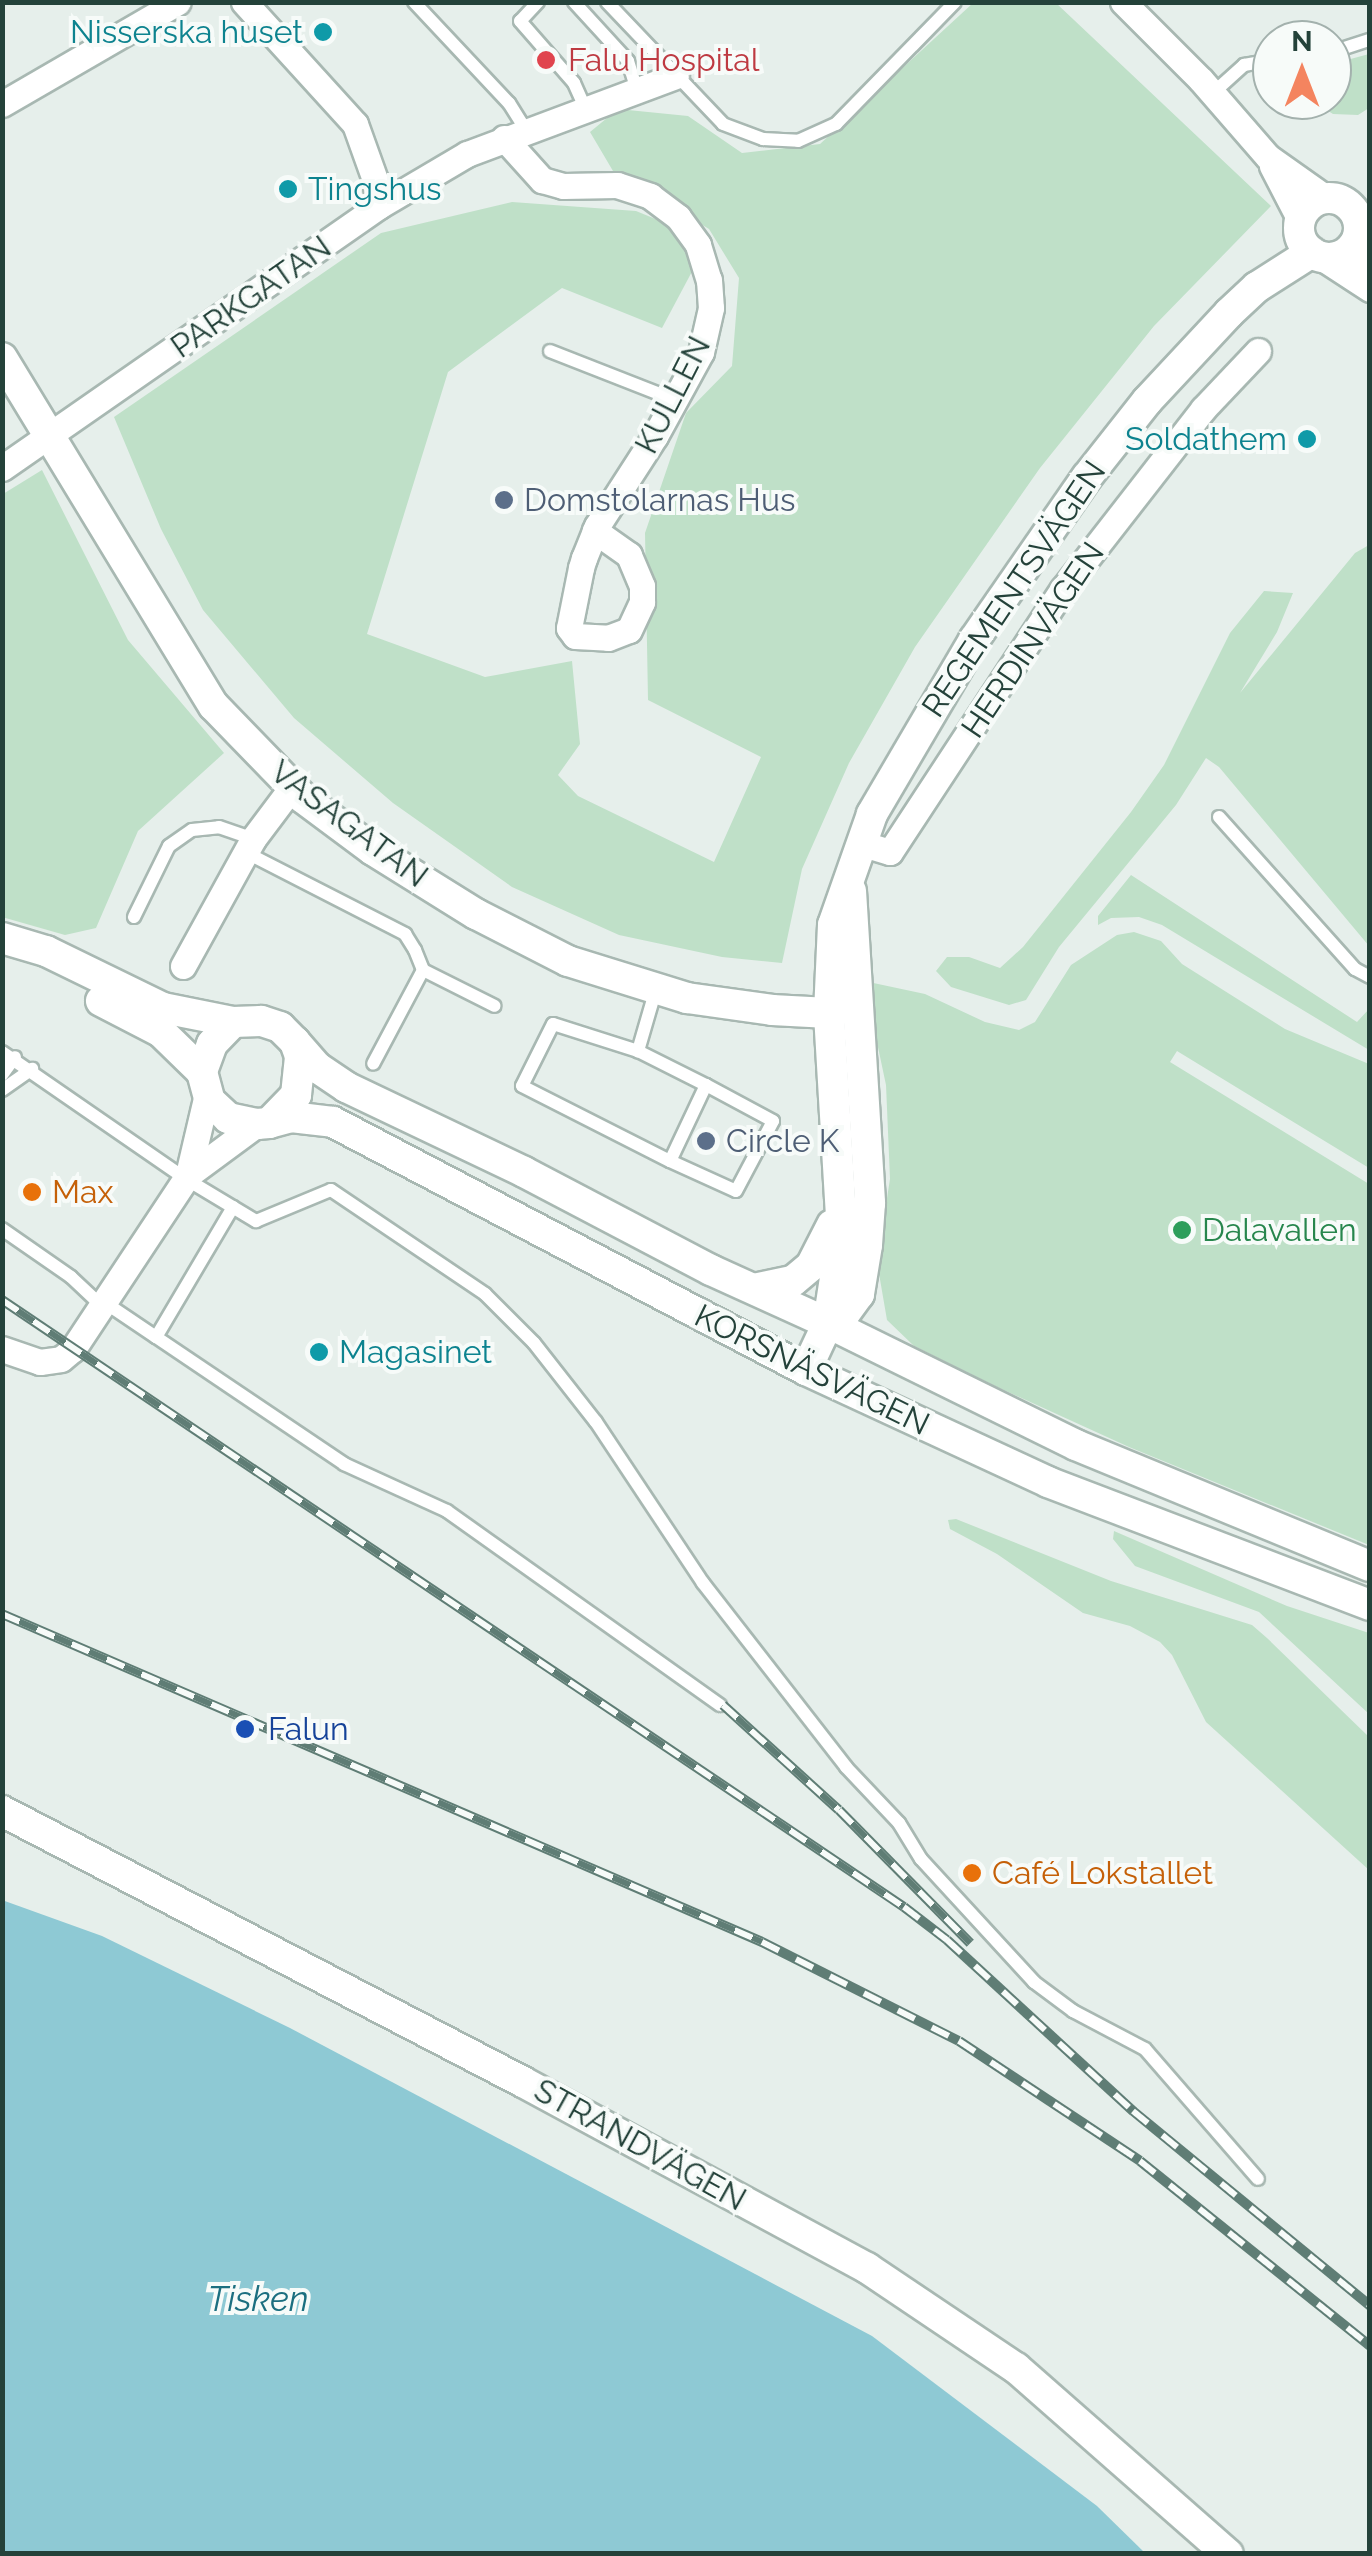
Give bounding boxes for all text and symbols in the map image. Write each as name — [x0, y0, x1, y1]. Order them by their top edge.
place label: Nisserska huset — [70, 13, 303, 51]
north arrow — [1252, 20, 1352, 120]
marker: Nisserska huset — [312, 21, 334, 43]
text: N — [1291, 25, 1313, 58]
place label: Falu Hospital — [568, 41, 759, 79]
marker: Falu Hospital — [533, 47, 559, 73]
place label: Tingshus — [308, 170, 442, 208]
marker: Tingshus — [277, 178, 299, 200]
street label: PARKGATAN — [164, 228, 338, 366]
street label: KULLEN — [627, 330, 719, 460]
place label: Soldathem — [1125, 420, 1287, 458]
marker: Soldathem — [1296, 428, 1318, 450]
street label: REGEMENTSVÄGEN — [914, 454, 1114, 724]
place label: Domstolarnas Hus — [524, 481, 795, 519]
marker: Domstolarnas Hus — [493, 489, 515, 511]
street label: HERDINVÄGEN — [954, 535, 1112, 745]
street label: VASAGATAN — [263, 752, 435, 896]
place label: Circle K — [726, 1122, 839, 1160]
marker: Circle K — [695, 1130, 717, 1152]
place label: Max — [52, 1173, 113, 1211]
marker: Max — [21, 1181, 43, 1203]
place label: Dalavallen — [1202, 1211, 1357, 1249]
marker: Dalavallen — [1171, 1219, 1193, 1241]
street label: KORSNÄSVÄGEN — [688, 1297, 936, 1443]
place label: Magasinet — [339, 1333, 492, 1371]
marker: Magasinet — [308, 1341, 330, 1363]
place label: Falun — [268, 1710, 349, 1748]
marker: Falun — [232, 1716, 258, 1742]
place label: Café Lokstallet — [992, 1854, 1213, 1892]
marker: Café Lokstallet — [961, 1862, 983, 1884]
street label: STRANDVÄGEN — [528, 2071, 752, 2219]
water label: Tisken — [208, 2278, 308, 2320]

